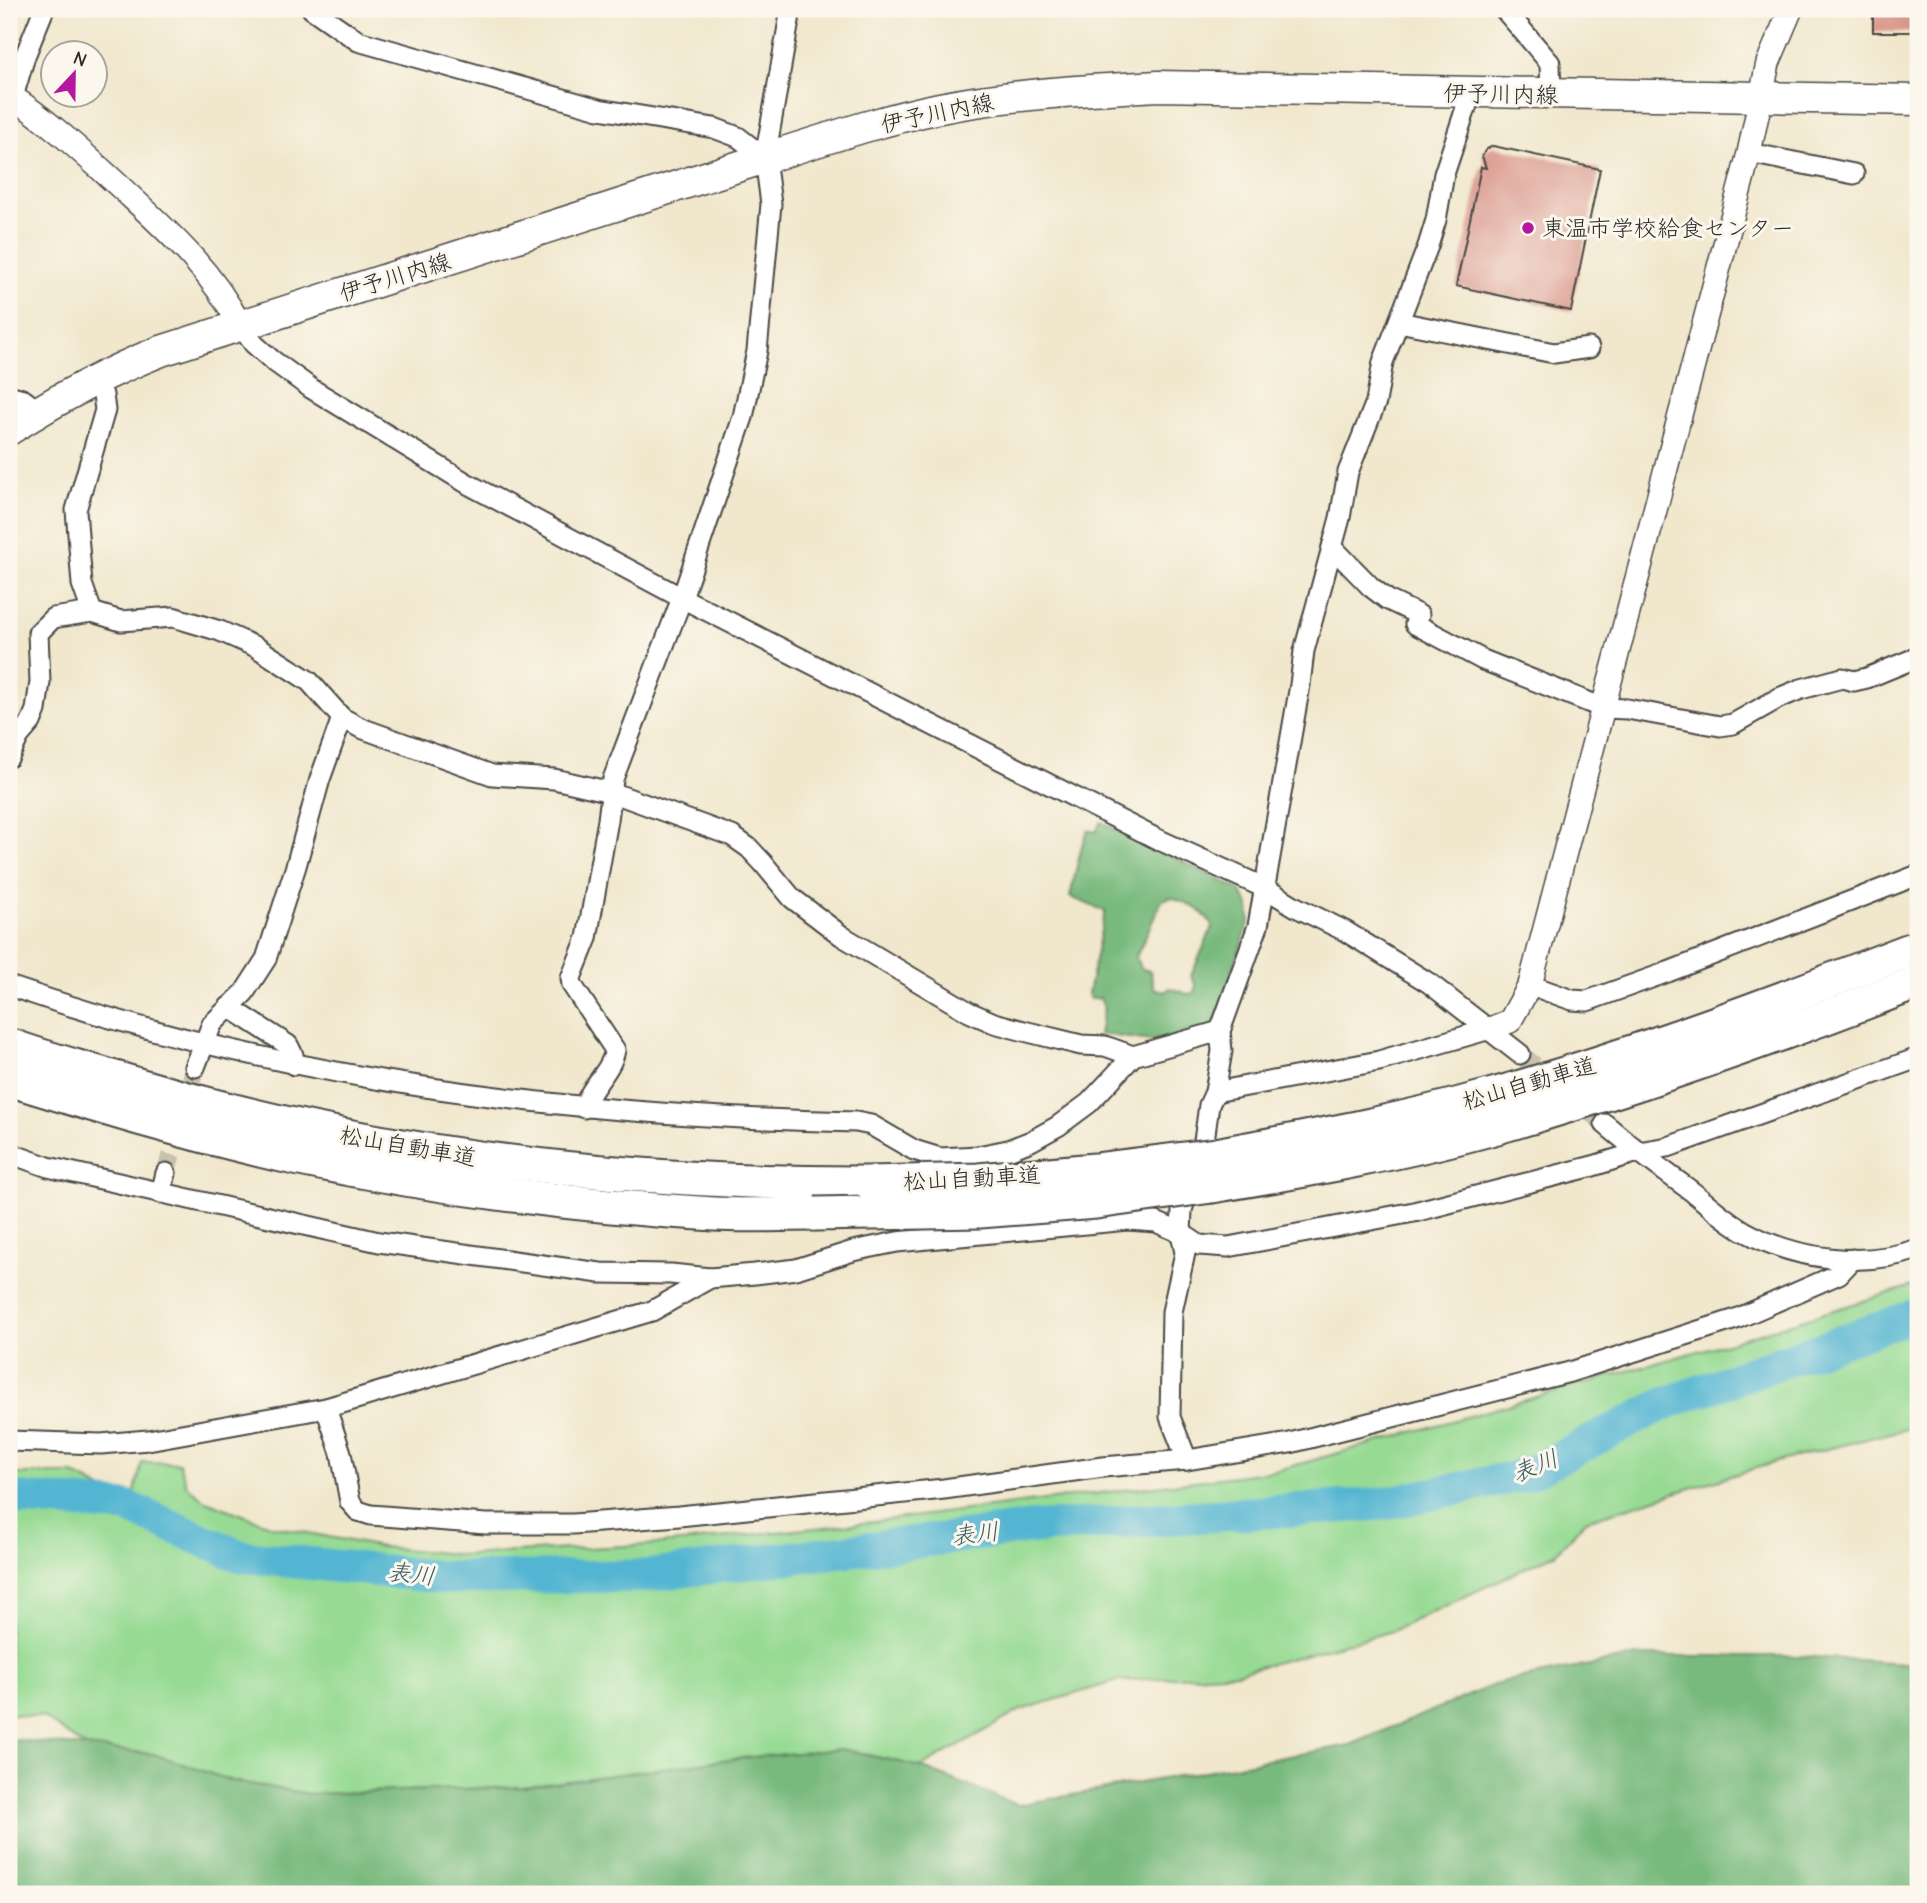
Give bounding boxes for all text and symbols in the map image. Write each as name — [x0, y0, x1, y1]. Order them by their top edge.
north arrow — [38, 38, 108, 108]
text: N — [70, 47, 90, 72]
street label: 伊予川内線 — [1443, 80, 1559, 109]
street label: 伊予川内線 — [878, 88, 996, 139]
place label: 東温市学校給食センター — [1542, 215, 1794, 242]
marker: 東温市学校給食センター — [1520, 220, 1536, 236]
street label: 伊予川内線 — [336, 248, 454, 307]
street label: 松山自動車道 — [1459, 1051, 1599, 1115]
street label: 松山自動車道 — [338, 1121, 478, 1172]
street label: 松山自動車道 — [902, 1161, 1042, 1196]
water label: 表川 — [1508, 1444, 1562, 1488]
water label: 表川 — [949, 1517, 1001, 1551]
water label: 表川 — [386, 1558, 436, 1590]

